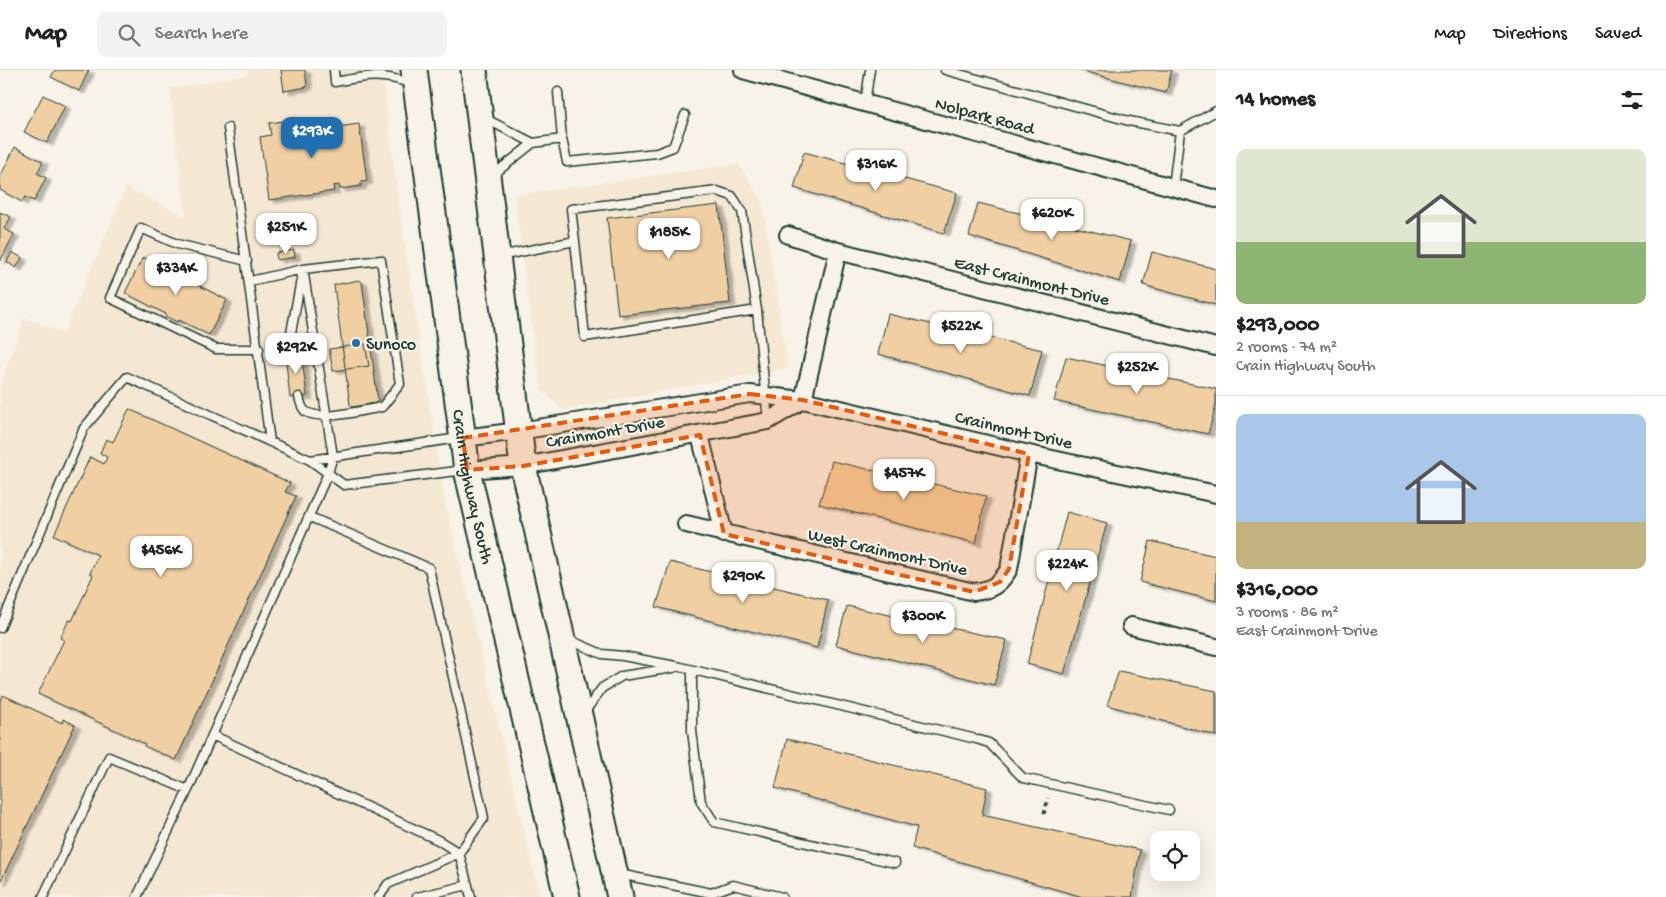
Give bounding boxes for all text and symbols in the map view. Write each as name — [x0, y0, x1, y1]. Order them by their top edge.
search box — [97, 12, 447, 57]
text: Map — [25, 20, 67, 49]
icon: search — [115, 21, 143, 49]
text: Search here — [155, 23, 248, 46]
text: Map — [1434, 24, 1466, 45]
text: Directions — [1494, 24, 1567, 45]
text: Saved — [1595, 24, 1641, 45]
icon: filters — [1618, 86, 1646, 114]
text: 14 homes — [1236, 88, 1315, 113]
street label: Nolpark Road — [932, 94, 1038, 141]
pin: $293K — [277, 116, 347, 159]
text: $293K — [292, 123, 332, 142]
pin: $316K — [841, 150, 911, 192]
text: $316K — [857, 156, 895, 175]
icon: home — [1396, 181, 1486, 271]
pin: $620K — [1017, 198, 1087, 241]
text: $620K — [1031, 205, 1073, 224]
pin: $251K — [251, 212, 321, 255]
pin: $185K — [634, 218, 704, 260]
text: $251K — [267, 219, 305, 238]
text: $185K — [649, 224, 689, 243]
street label: East Crainmont Drive — [951, 253, 1112, 312]
pin: $334K — [141, 254, 211, 296]
text: $334K — [156, 260, 196, 279]
pin: $522K — [926, 312, 996, 354]
text: $293,000 — [1236, 314, 1320, 339]
text: $522K — [941, 318, 981, 337]
pin: $292K — [261, 332, 331, 375]
place label: Sunoco — [366, 335, 416, 356]
marker: Sunoco — [350, 337, 362, 349]
text: $292K — [276, 339, 316, 358]
text: 2 rooms · 74 m² — [1236, 339, 1337, 358]
pin: $252K — [1102, 352, 1172, 395]
text: Crain Highway South — [1236, 358, 1376, 377]
text: $252K — [1117, 359, 1157, 378]
street label: Crain Highway South — [446, 408, 497, 567]
street label: Crainmont Drive — [953, 408, 1075, 455]
street label: Crainmont Drive — [544, 413, 667, 454]
icon: home — [1396, 447, 1486, 537]
pin: $457K — [869, 458, 939, 501]
text: $457K — [884, 465, 924, 484]
street label: West Crainmont Drive — [806, 525, 970, 582]
pin: $456K — [126, 536, 196, 578]
text: $456K — [141, 542, 181, 561]
pin: $224K — [1032, 550, 1102, 592]
text: $224K — [1047, 556, 1087, 575]
pin: $290K — [708, 562, 778, 604]
text: $290K — [723, 568, 763, 587]
text: $316,000 — [1236, 579, 1318, 604]
pin: $300K — [888, 602, 958, 644]
text: 3 rooms · 86 m² — [1236, 604, 1339, 623]
text: $300K — [902, 608, 944, 627]
text: East Crainmont Drive — [1236, 623, 1378, 642]
map controls — [1150, 831, 1200, 881]
button: locate — [1150, 831, 1200, 881]

